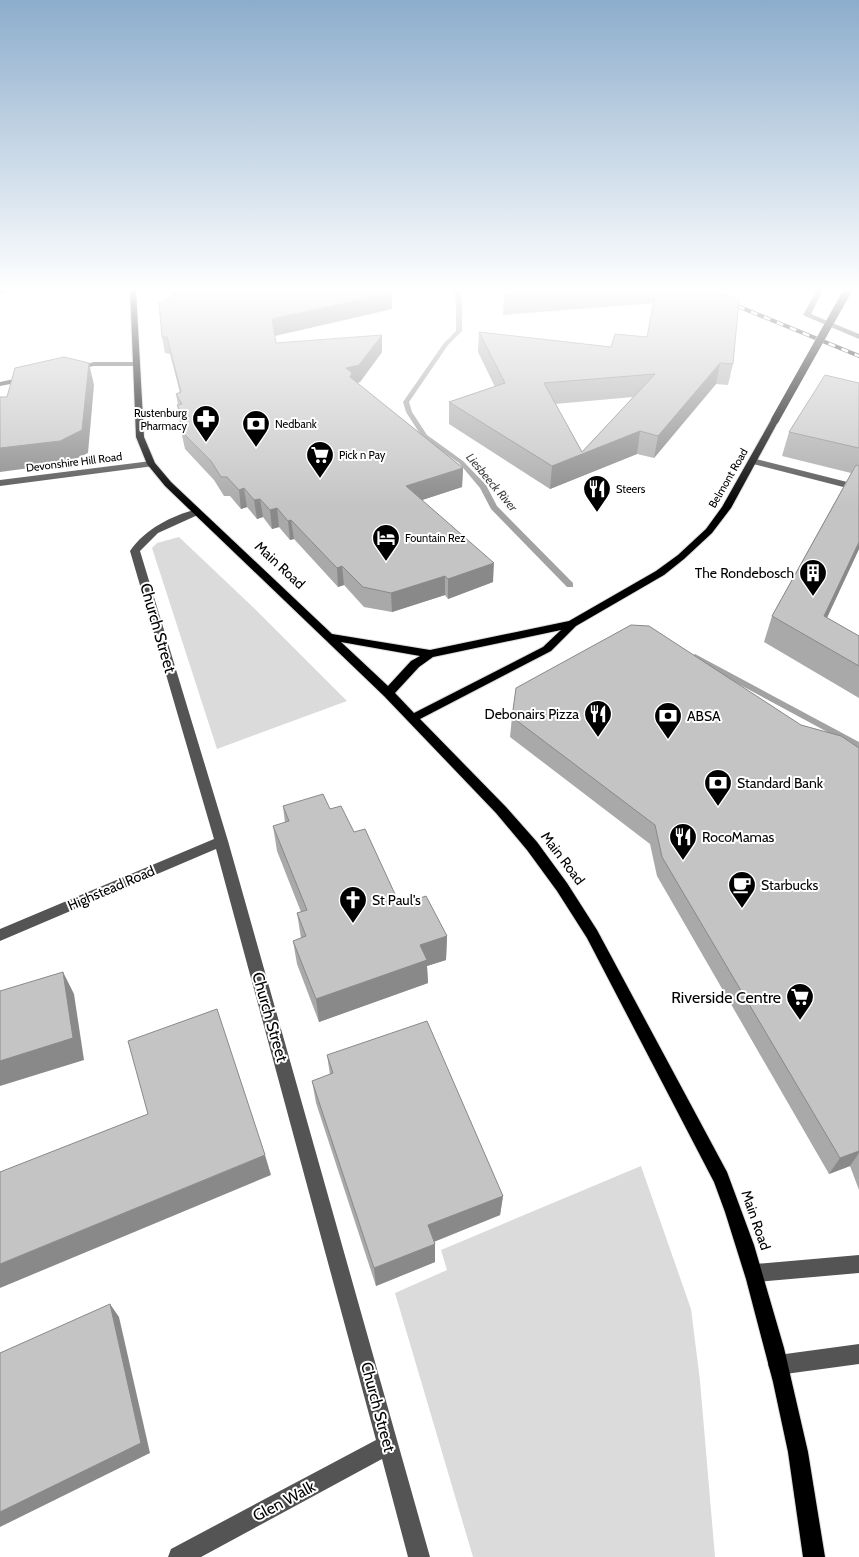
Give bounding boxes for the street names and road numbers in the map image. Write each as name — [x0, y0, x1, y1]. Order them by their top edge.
street label: Belmont Road — [705, 446, 751, 510]
street label: Devonshire Hill Road — [25, 449, 123, 475]
street label: Main Road — [251, 537, 309, 593]
street label: Church Street — [136, 581, 180, 676]
street label: Main Road — [537, 828, 589, 888]
street label: Highstead Road — [65, 862, 157, 914]
street label: Church Street — [248, 970, 292, 1065]
street label: Main Road — [737, 1188, 775, 1252]
street label: Church Street — [357, 1360, 399, 1455]
street label: Glen Walk — [249, 1476, 319, 1525]

